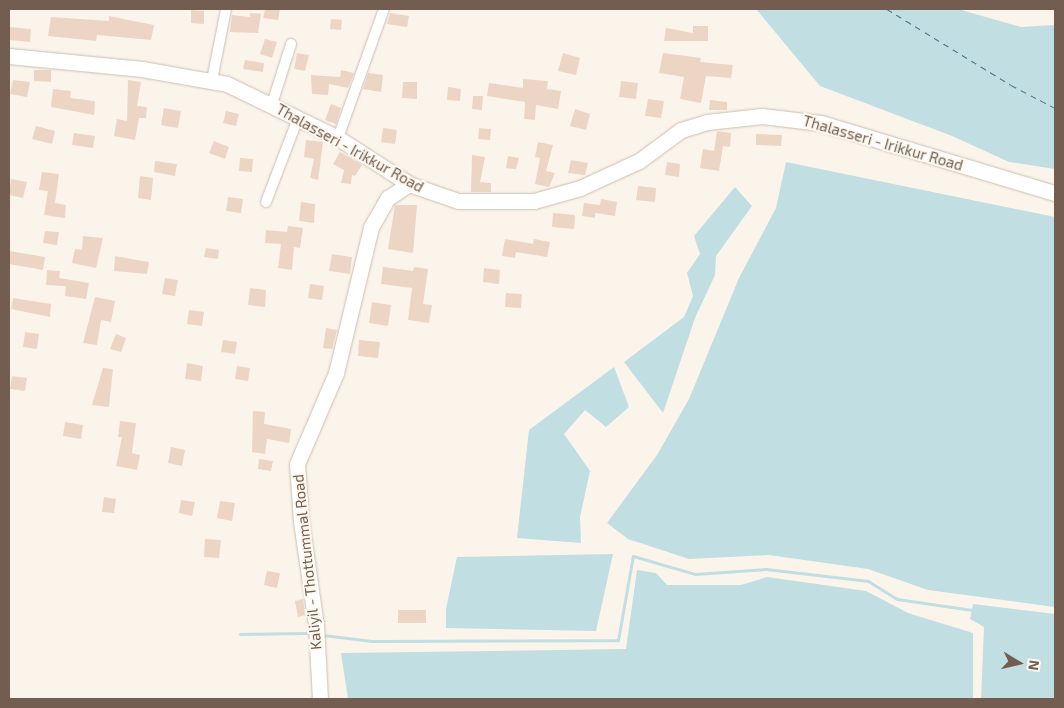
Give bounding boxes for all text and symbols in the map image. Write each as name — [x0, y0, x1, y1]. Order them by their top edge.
street label: Thalasseri - Irikkur Road — [273, 100, 427, 196]
street label: Thalasseri - Irikkur Road — [801, 111, 965, 175]
street label: Kaliyil - Thottummal Road — [289, 473, 325, 651]
north arrow — [994, 638, 1044, 688]
text: N — [1025, 659, 1043, 672]

